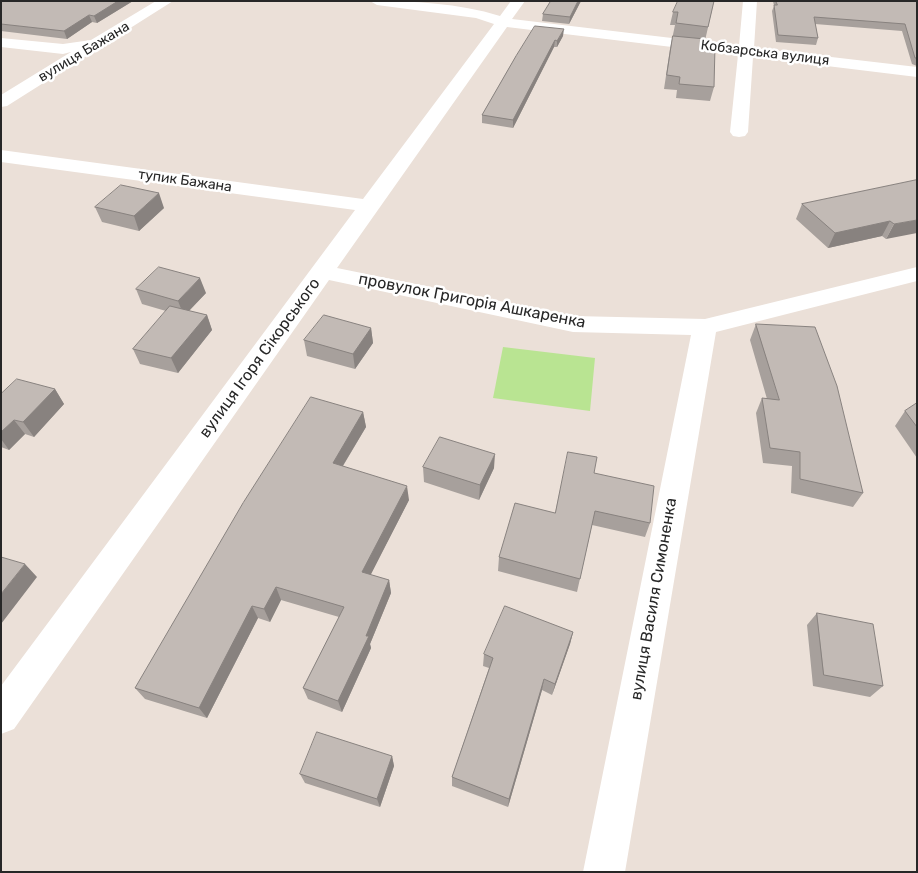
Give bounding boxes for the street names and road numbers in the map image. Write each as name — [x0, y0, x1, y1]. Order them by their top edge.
street label: вулиця Бажана — [35, 18, 133, 86]
street label: Кобзарська вулиця — [700, 37, 830, 69]
street label: тупик Бажана — [137, 166, 233, 196]
street label: провулок Григорія Ашкаренка — [357, 270, 587, 332]
street label: вулиця Ігоря Сікорського — [196, 274, 324, 442]
street label: вулиця Василя Симоненка — [627, 496, 681, 702]

